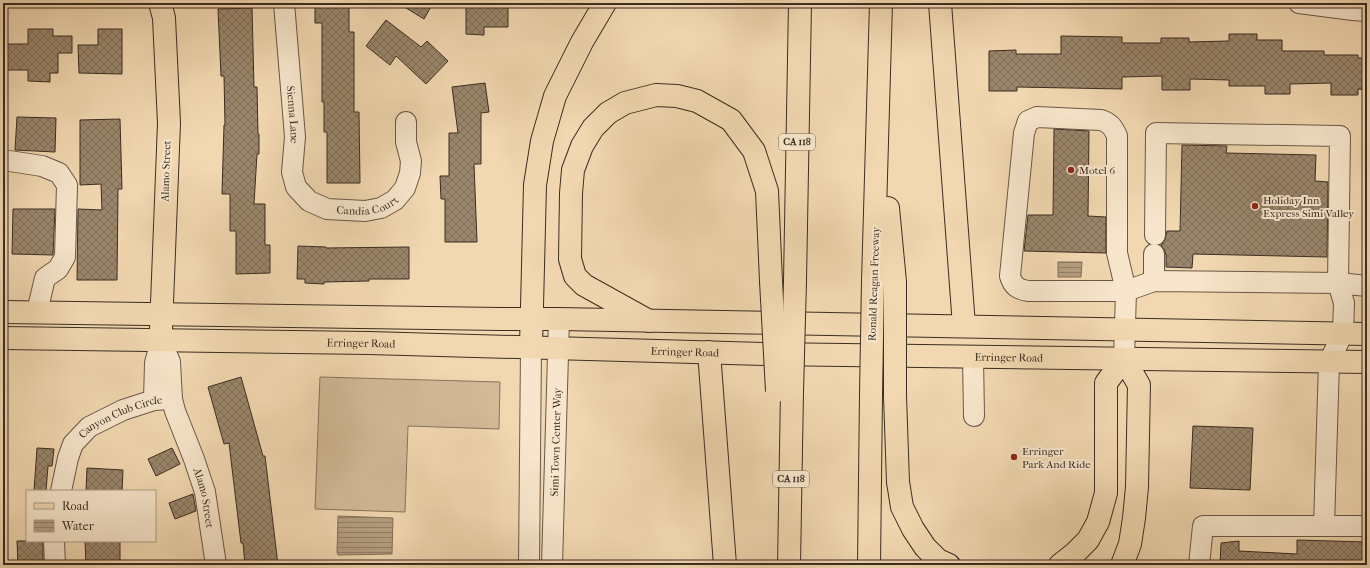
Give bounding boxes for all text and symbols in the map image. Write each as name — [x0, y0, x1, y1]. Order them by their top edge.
street label: Sienna Lane — [284, 85, 302, 145]
road number: CA 118 — [779, 134, 815, 150]
street label: Alamo Street — [158, 140, 174, 203]
place label: Motel 6 — [1079, 164, 1115, 177]
marker: Motel 6 — [1066, 165, 1076, 175]
street label: Candia Court — [336, 194, 402, 218]
place label: Holiday Inn Express Simi Valley — [1263, 194, 1355, 220]
marker: Holiday Inn Express Simi Valley — [1250, 201, 1260, 211]
street label: Ronald Reagan Freeway — [866, 226, 883, 341]
street label: Erringer Road — [327, 336, 396, 350]
street label: Erringer Road — [650, 344, 720, 359]
street label: Erringer Road — [974, 350, 1044, 364]
street label: Simi Town Center Way — [547, 386, 564, 497]
street label: Canyon Club Circle — [76, 393, 163, 441]
place label: Erringer Park And Ride — [1022, 445, 1091, 471]
marker: Erringer Park And Ride — [1009, 452, 1019, 462]
street label: Alamo Street — [191, 465, 217, 529]
road number: CA 118 — [773, 471, 809, 487]
legend — [26, 490, 156, 542]
text: Road — [62, 499, 89, 513]
text: Water — [61, 519, 95, 533]

